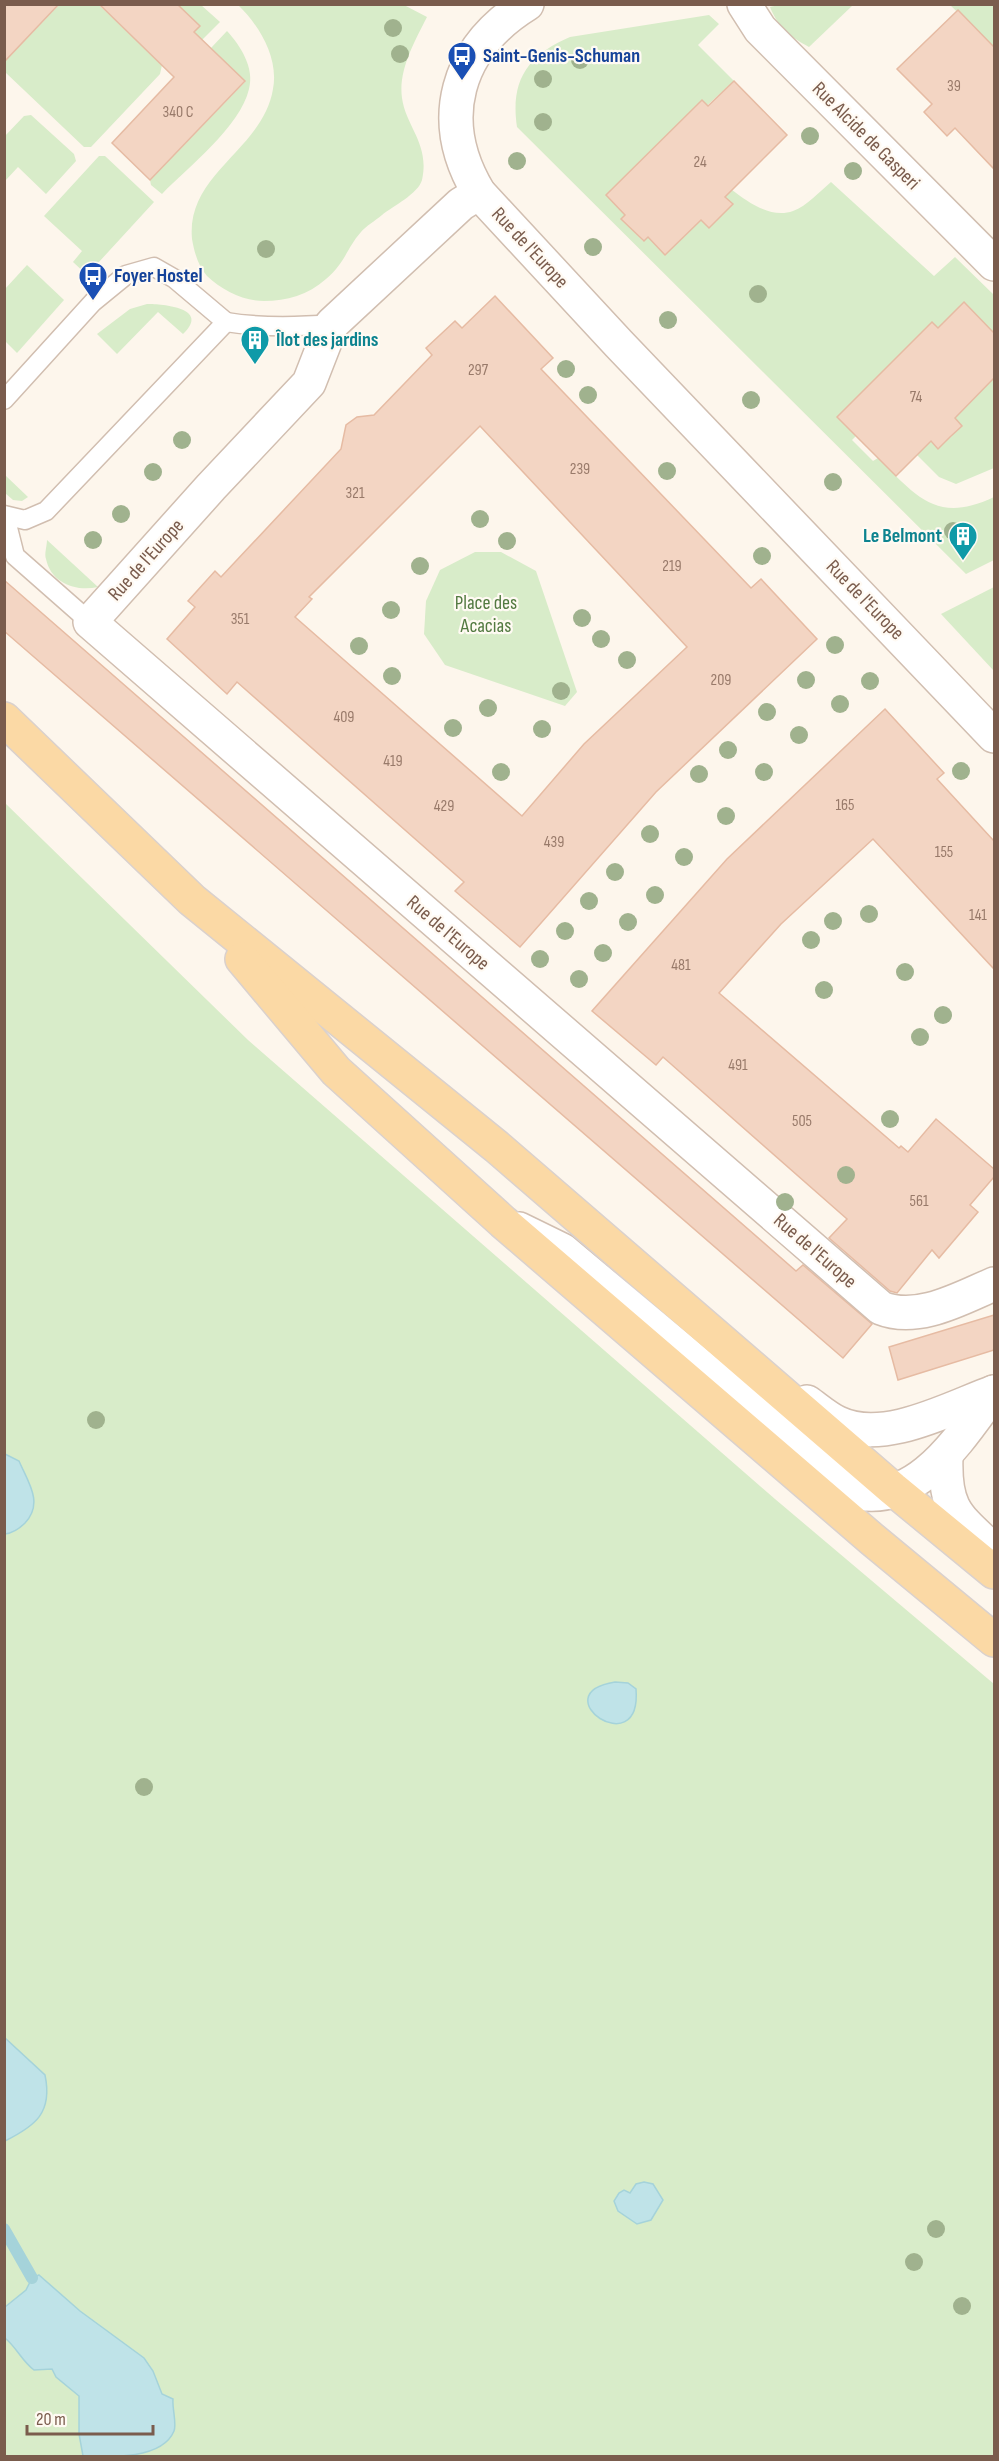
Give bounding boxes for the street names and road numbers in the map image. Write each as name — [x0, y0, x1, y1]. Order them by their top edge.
street label: Rue Alcide de Gasperi — [807, 77, 925, 195]
street label: Rue de l'Europe — [486, 203, 574, 293]
street label: Rue de l'Europe — [103, 514, 189, 606]
street label: Rue de l'Europe — [821, 555, 909, 645]
street label: Rue de l'Europe — [402, 891, 494, 975]
street label: Rue de l'Europe — [769, 1209, 861, 1293]

